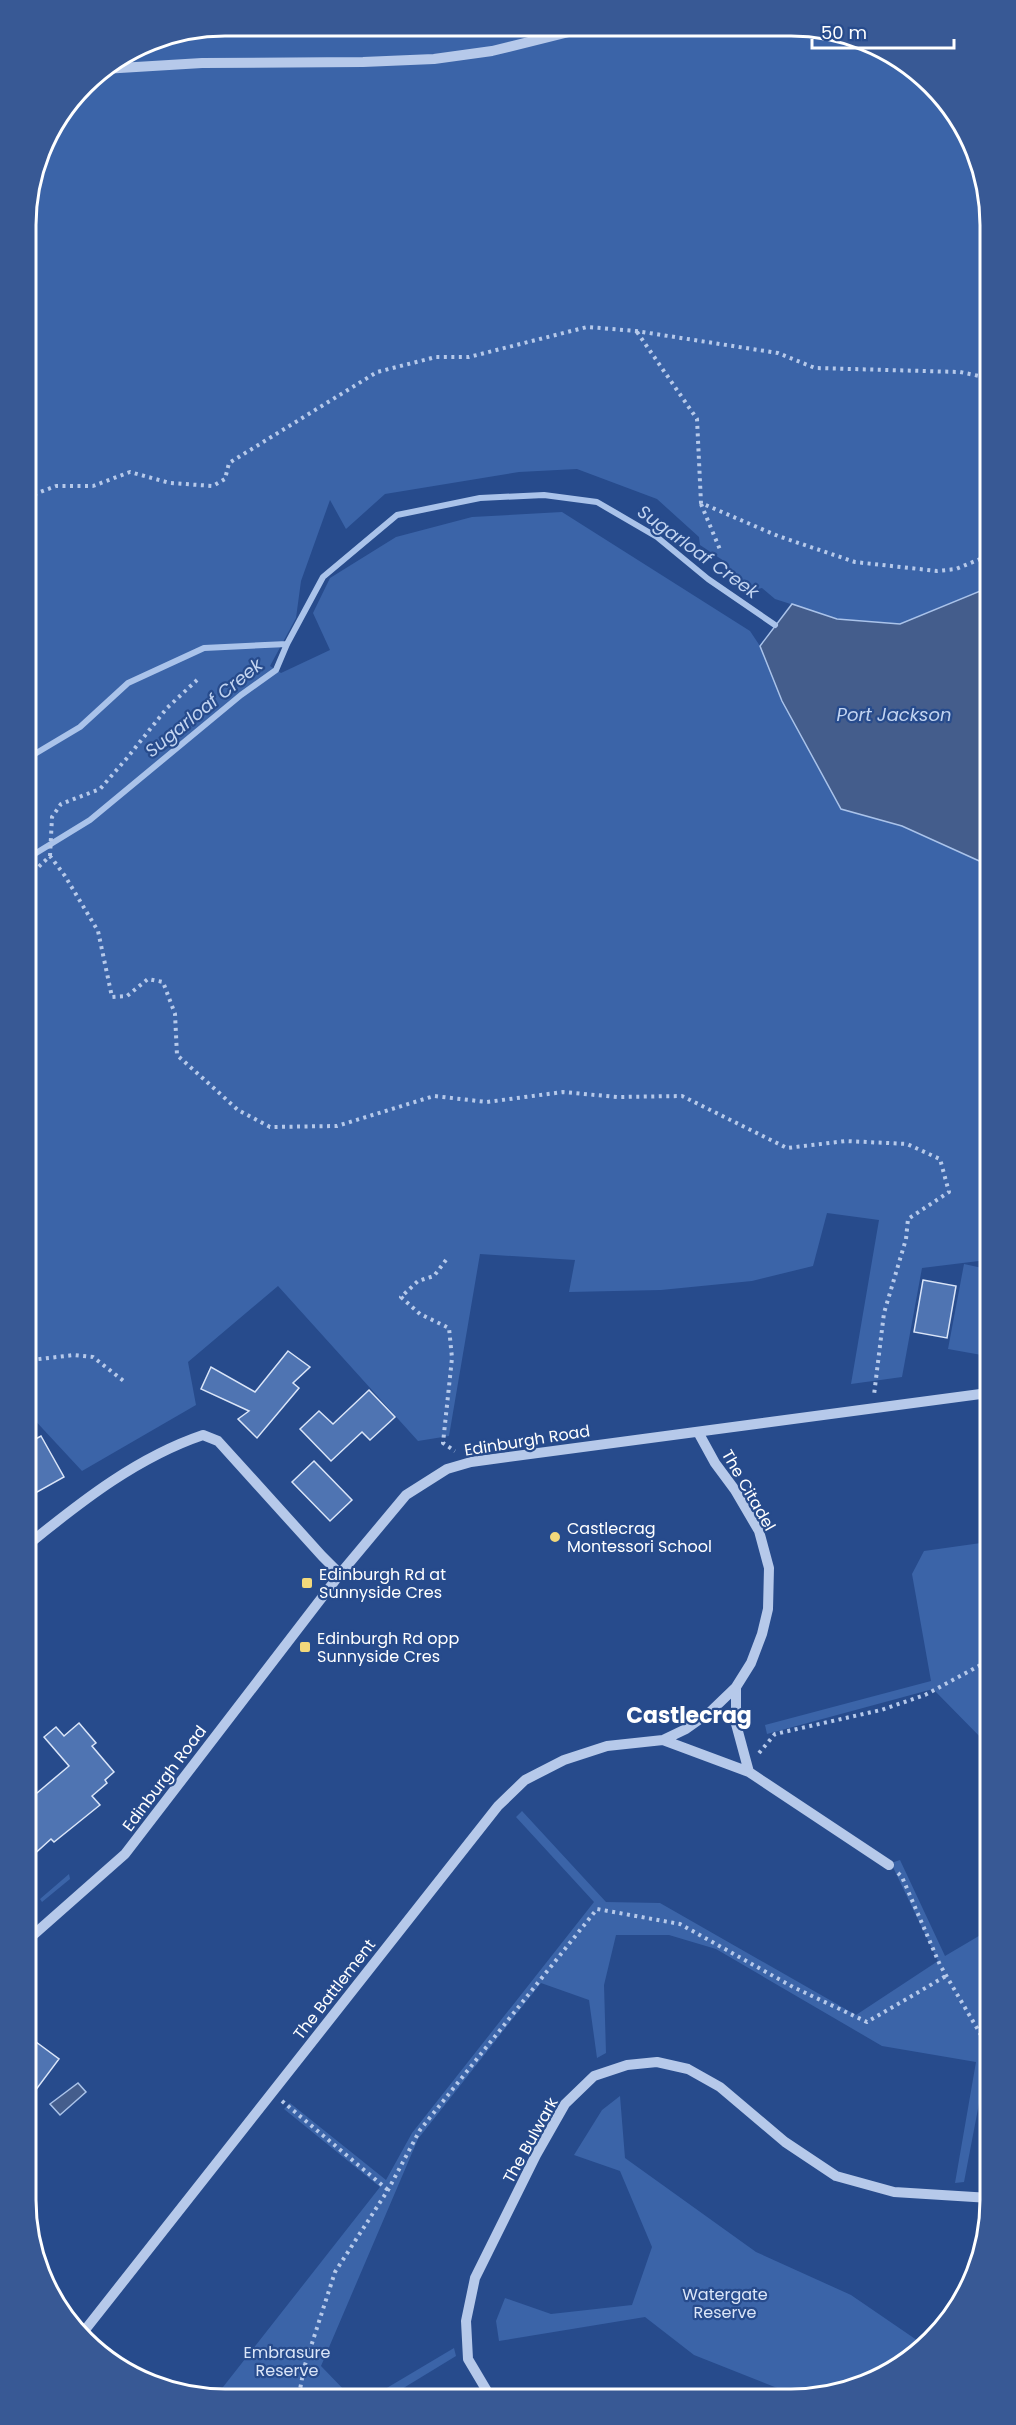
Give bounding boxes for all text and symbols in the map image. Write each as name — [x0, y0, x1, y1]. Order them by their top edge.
scale bar — [812, 12, 954, 50]
text: 50 m — [821, 20, 867, 45]
water label: Sugarloaf Creek — [632, 499, 765, 605]
water label: Sugarloaf Creek — [140, 652, 268, 763]
water label: Port Jackson — [837, 702, 951, 727]
street label: Edinburgh Road — [462, 1419, 592, 1462]
street label: The Citadel — [716, 1445, 781, 1535]
place label: Castlecrag Montessori School — [567, 1517, 712, 1558]
marker: Castlecrag Montessori School — [548, 1530, 562, 1544]
place label: Edinburgh Rd at Sunnyside Cres — [319, 1563, 446, 1604]
marker: Edinburgh Rd at Sunnyside Cres — [300, 1576, 314, 1590]
place label: Edinburgh Rd opp Sunnyside Cres — [317, 1627, 459, 1668]
marker: Edinburgh Rd opp Sunnyside Cres — [298, 1640, 312, 1654]
district label: Castlecrag — [626, 1700, 752, 1731]
street label: Edinburgh Road — [117, 1721, 212, 1836]
street label: The Battlement — [288, 1934, 381, 2044]
street label: The Bulwark — [497, 2092, 564, 2187]
park label: Watergate Reserve — [682, 2283, 768, 2324]
park label: Embrasure Reserve — [244, 2341, 330, 2382]

